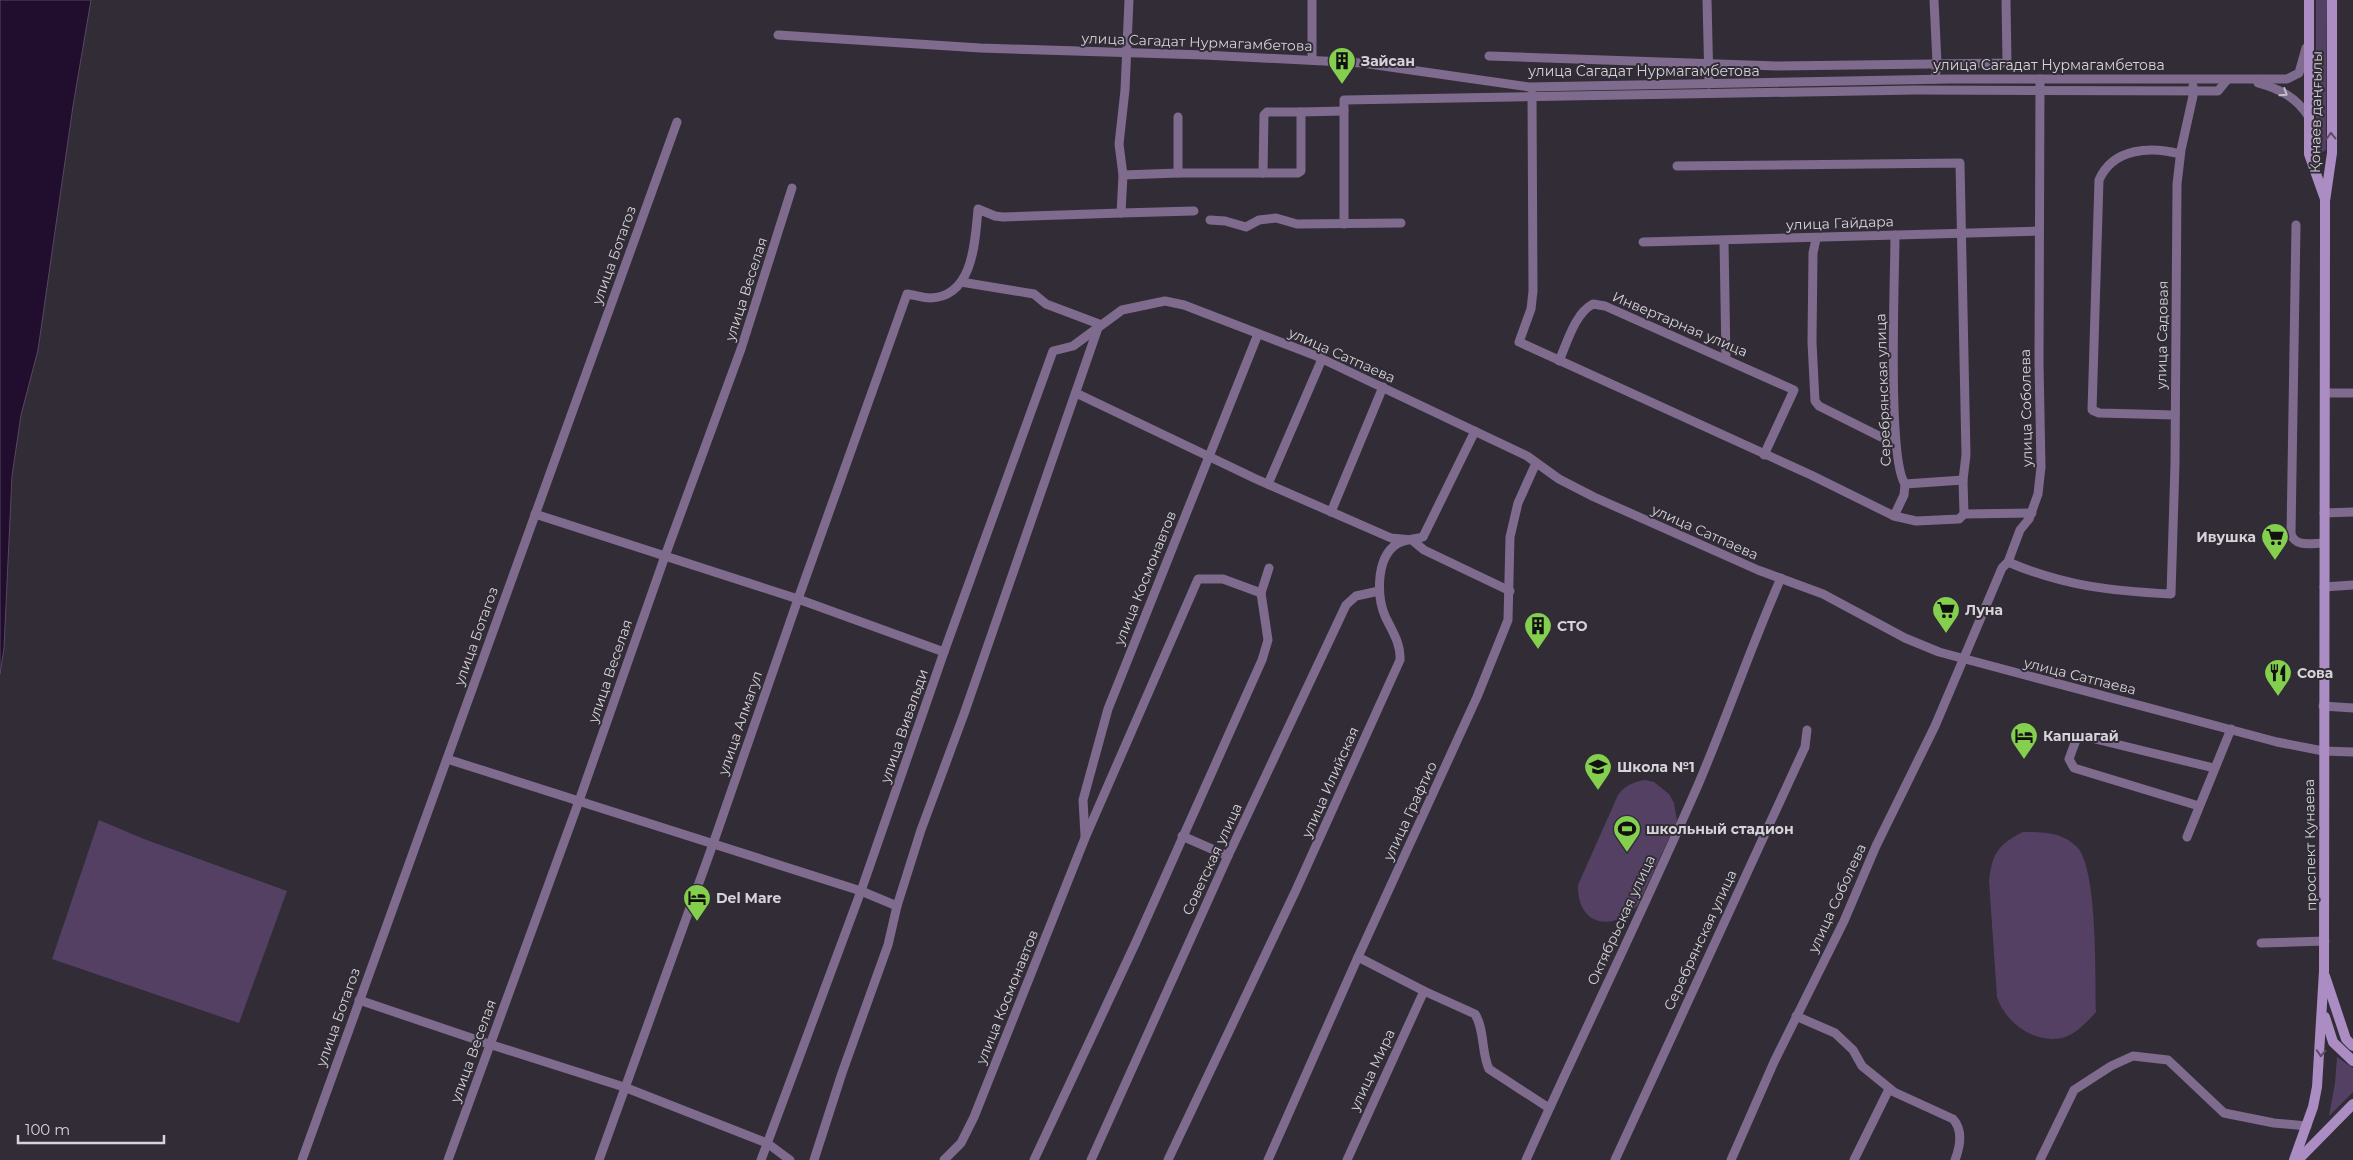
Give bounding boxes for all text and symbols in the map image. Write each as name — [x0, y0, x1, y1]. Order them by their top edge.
street label: улица Сагадат Нурмагамбетова — [1080, 29, 1313, 55]
building icon: Зайсан — [1327, 46, 1357, 85]
street label: Қонаев даңғылы — [2306, 51, 2326, 173]
place label: Зайсан — [1360, 52, 1415, 70]
street label: улица Сагадат Нурмагамбетова — [1932, 56, 2165, 74]
street label: улица Сагадат Нурмагамбетова — [1527, 62, 1760, 80]
one-way arrow — [2278, 86, 2287, 96]
one-way arrow — [2326, 131, 2336, 139]
street label: улица Ботагоз — [587, 203, 640, 308]
street label: улица Гайдара — [1785, 212, 1894, 234]
street label: улица Веселая — [720, 235, 771, 344]
street label: улица Садовая — [2152, 281, 2172, 390]
street label: Инвертарная улица — [1610, 287, 1750, 361]
street label: Серебрянская улица — [1871, 313, 1895, 467]
street label: улица Сатпаева — [1285, 323, 1398, 387]
street label: улица Соболева — [2016, 349, 2036, 468]
street label: улица Сатпаева — [1648, 500, 1761, 564]
street label: улица Космонавтов — [1109, 508, 1180, 649]
supermarket icon: Ивушка — [2260, 522, 2290, 561]
place label: Ивушка — [2196, 528, 2256, 546]
street label: улица Ботагоз — [449, 584, 502, 689]
supermarket icon: Луна — [1931, 595, 1961, 634]
place label: Луна — [1965, 601, 2003, 619]
building icon: СТО — [1523, 611, 1553, 650]
street label: улица Веселая — [584, 617, 636, 726]
place label: СТО — [1557, 617, 1588, 635]
street label: улица Сатпаева — [2021, 653, 2138, 699]
restaurant icon: Сова — [2263, 658, 2293, 697]
place label: Сова — [2297, 664, 2333, 682]
street label: улица Вивальди — [876, 667, 932, 786]
street label: улица Алмагул — [713, 669, 766, 778]
hotel icon: Капшагай — [2009, 721, 2039, 760]
street label: улица Илийская — [1297, 724, 1363, 841]
place label: Капшагай — [2043, 727, 2119, 745]
school or university icon: Школа №1 — [1583, 752, 1613, 791]
street label: улица Графтио — [1379, 758, 1441, 864]
place label: Школа №1 — [1617, 758, 1695, 776]
street label: проспект Кунаева — [2300, 779, 2320, 911]
street label: Советская улица — [1178, 800, 1246, 918]
sports icon: школьный стадион — [1612, 814, 1642, 853]
place label: школьный стадион — [1646, 820, 1794, 838]
street label: улица Соболева — [1803, 841, 1870, 956]
street label: Октябрьская улица — [1583, 852, 1659, 988]
street label: Серебрянская улица — [1660, 867, 1740, 1013]
hotel icon: Del Mare — [682, 883, 712, 922]
place label: Del Mare — [716, 889, 781, 907]
street label: улица Космонавтов — [971, 927, 1042, 1068]
street label: улица Ботагоз — [311, 965, 364, 1070]
street label: улица Веселая — [446, 997, 500, 1106]
street label: улица Мира — [1345, 1026, 1399, 1115]
one-way arrow — [2315, 1049, 2326, 1057]
scale bar — [18, 1112, 164, 1144]
text: 100 m — [25, 1120, 70, 1139]

